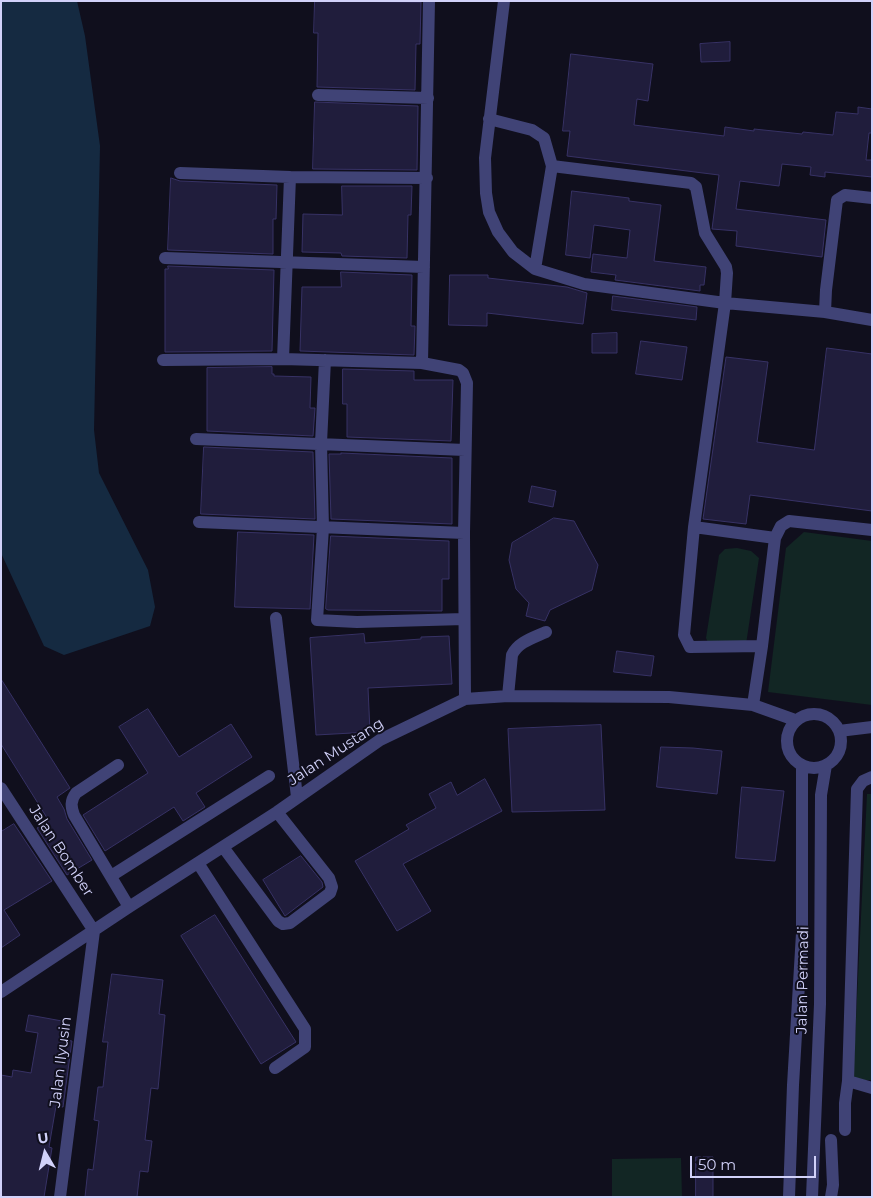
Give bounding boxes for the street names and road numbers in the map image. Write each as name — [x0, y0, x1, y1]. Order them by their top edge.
street label: Jalan Mustang — [285, 714, 387, 790]
street label: Jalan Bomber — [25, 802, 97, 900]
street label: Jalan Permadi — [793, 926, 813, 1034]
street label: Jalan Ilyusin — [46, 1015, 76, 1109]

